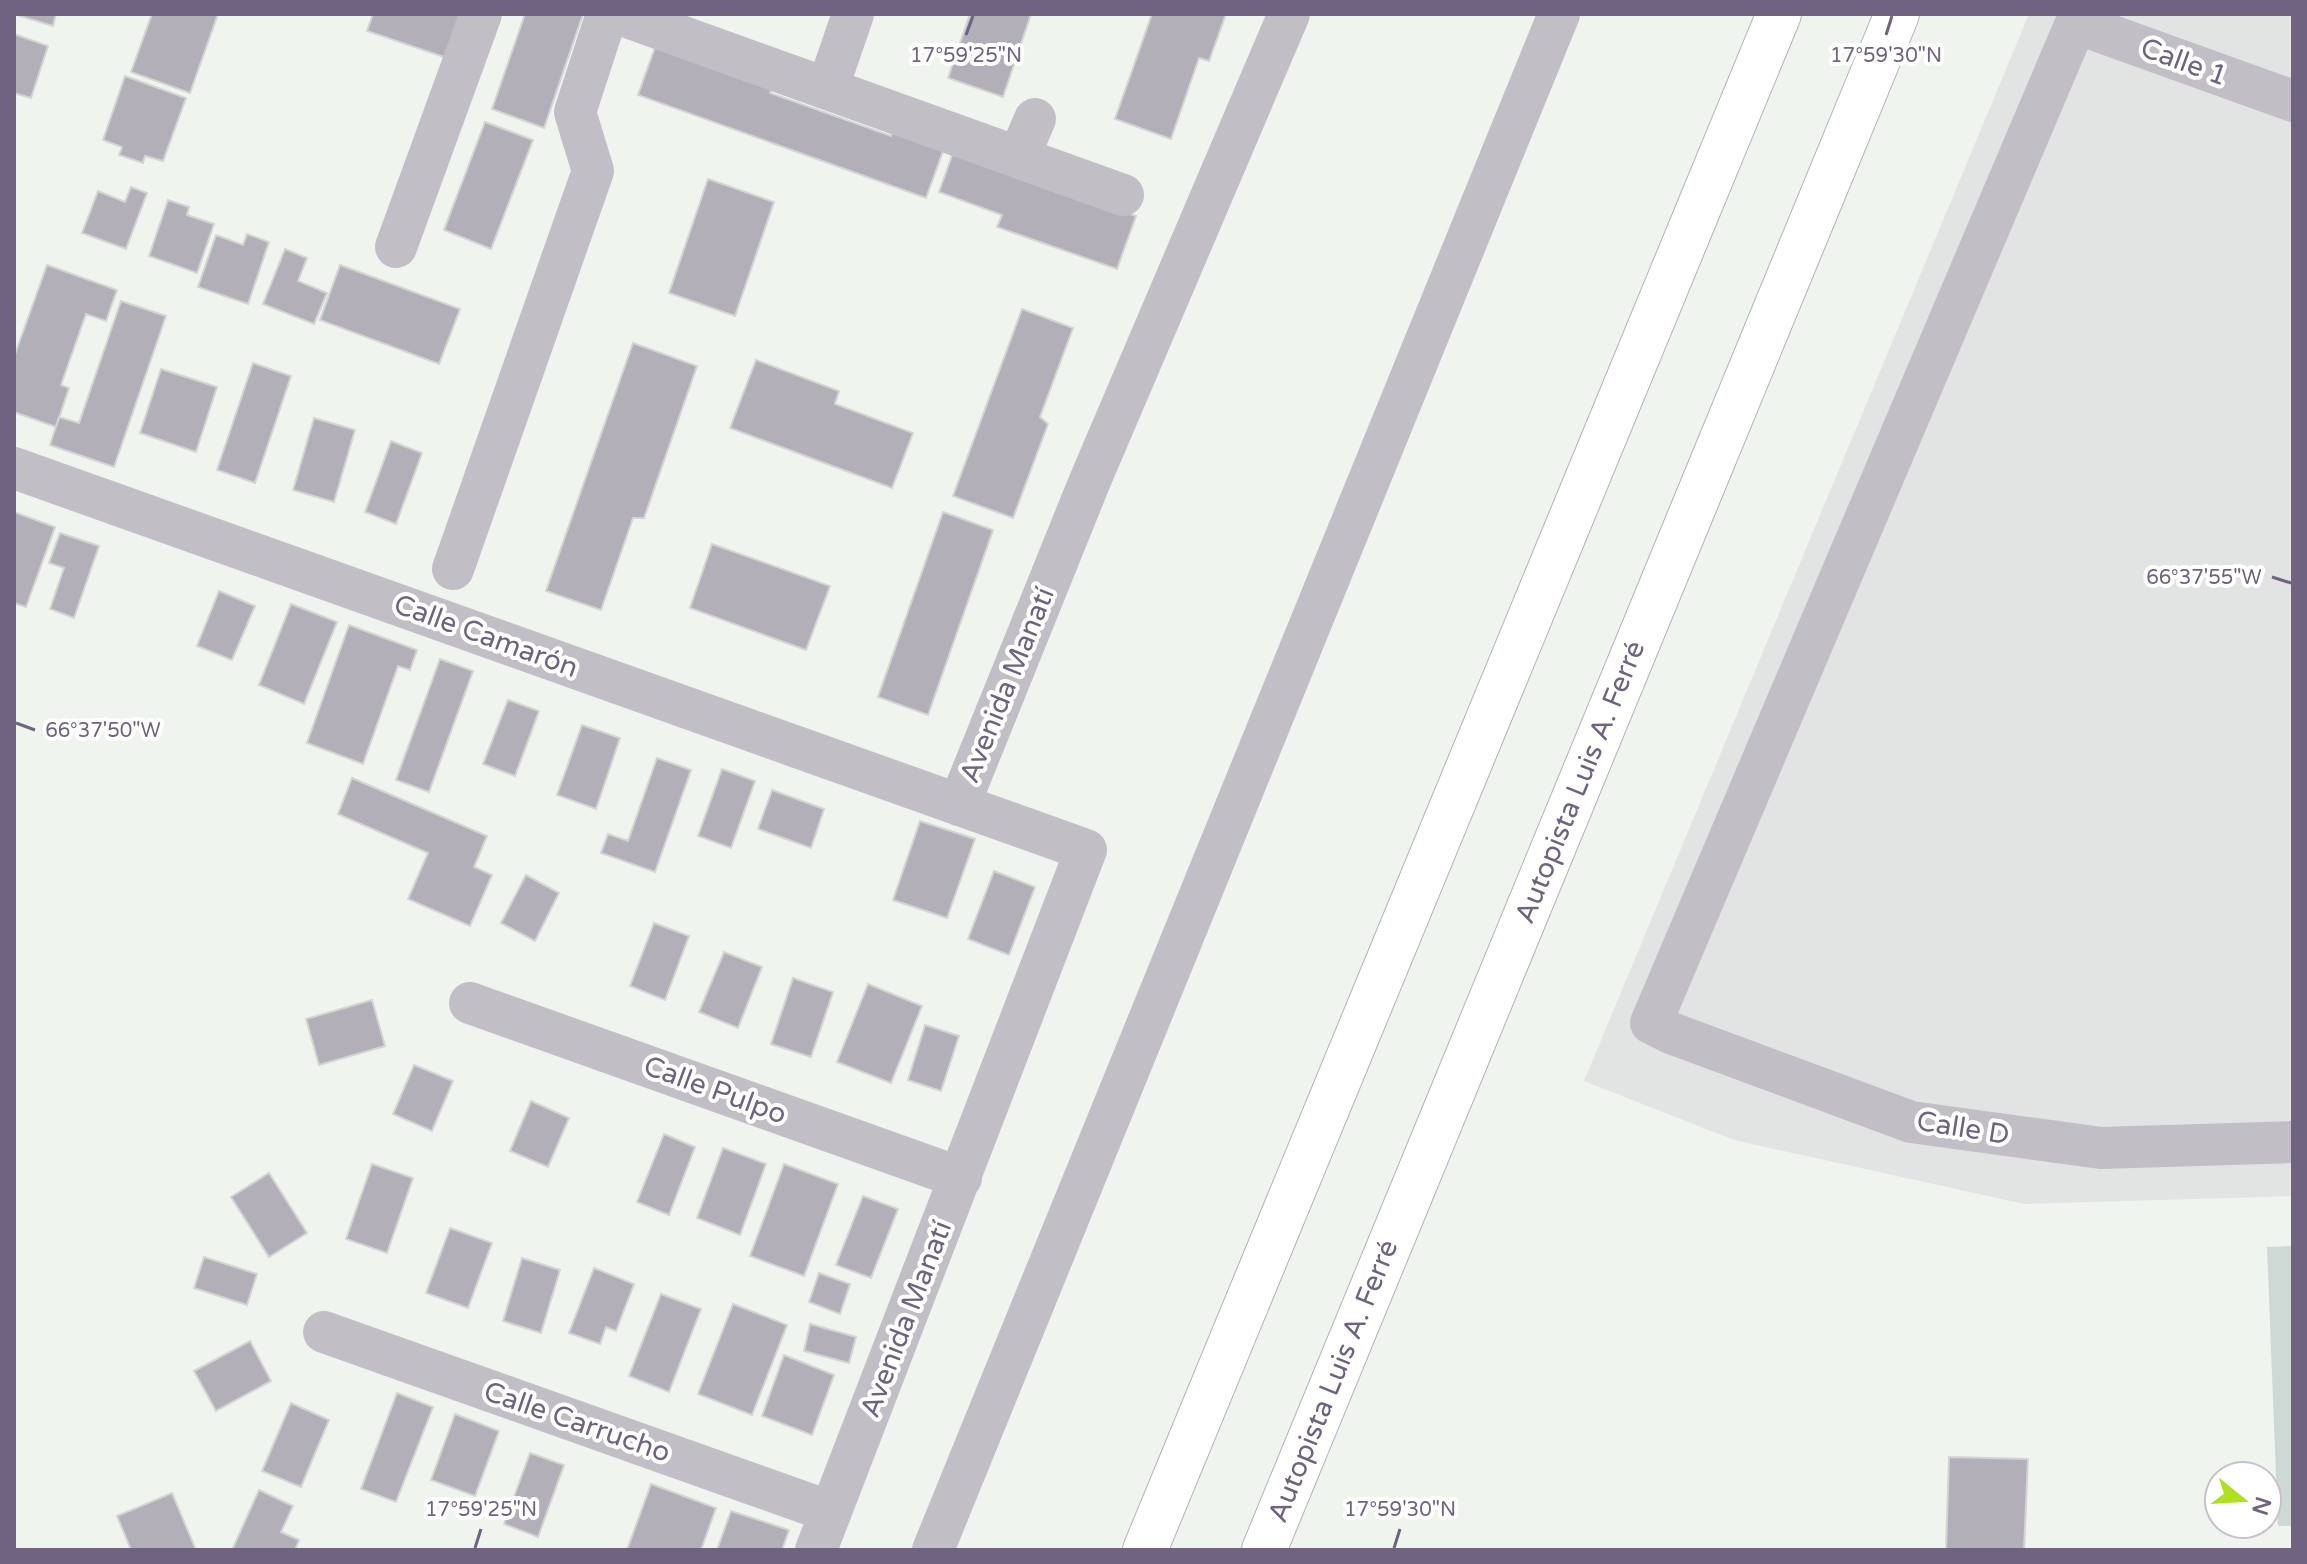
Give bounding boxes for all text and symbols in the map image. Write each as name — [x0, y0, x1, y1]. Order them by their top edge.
street label: Calle 1 — [2136, 31, 2232, 93]
text: 17°59'25"N — [910, 44, 1022, 68]
text: 17°59'30"N — [1830, 44, 1942, 68]
text: 66°37'55"W — [2146, 566, 2262, 590]
street label: Avenida Manatí — [952, 582, 1062, 788]
street label: Calle Camarón — [389, 587, 583, 685]
street label: Autopista Luis A. Ferré — [1508, 636, 1652, 928]
text: 66°37'50"W — [45, 719, 161, 743]
street label: Calle Pulpo — [639, 1048, 791, 1132]
street label: Calle D — [1914, 1104, 2012, 1152]
street label: Avenida Manatí — [853, 1216, 959, 1422]
street label: Autopista Luis A. Ferré — [1261, 1235, 1405, 1527]
street label: Calle Carrucho — [479, 1374, 675, 1470]
north arrow — [2203, 1460, 2283, 1540]
text: N — [2246, 1493, 2276, 1518]
text: 17°59'25"N — [425, 1498, 537, 1522]
text: 17°59'30"N — [1344, 1498, 1456, 1522]

